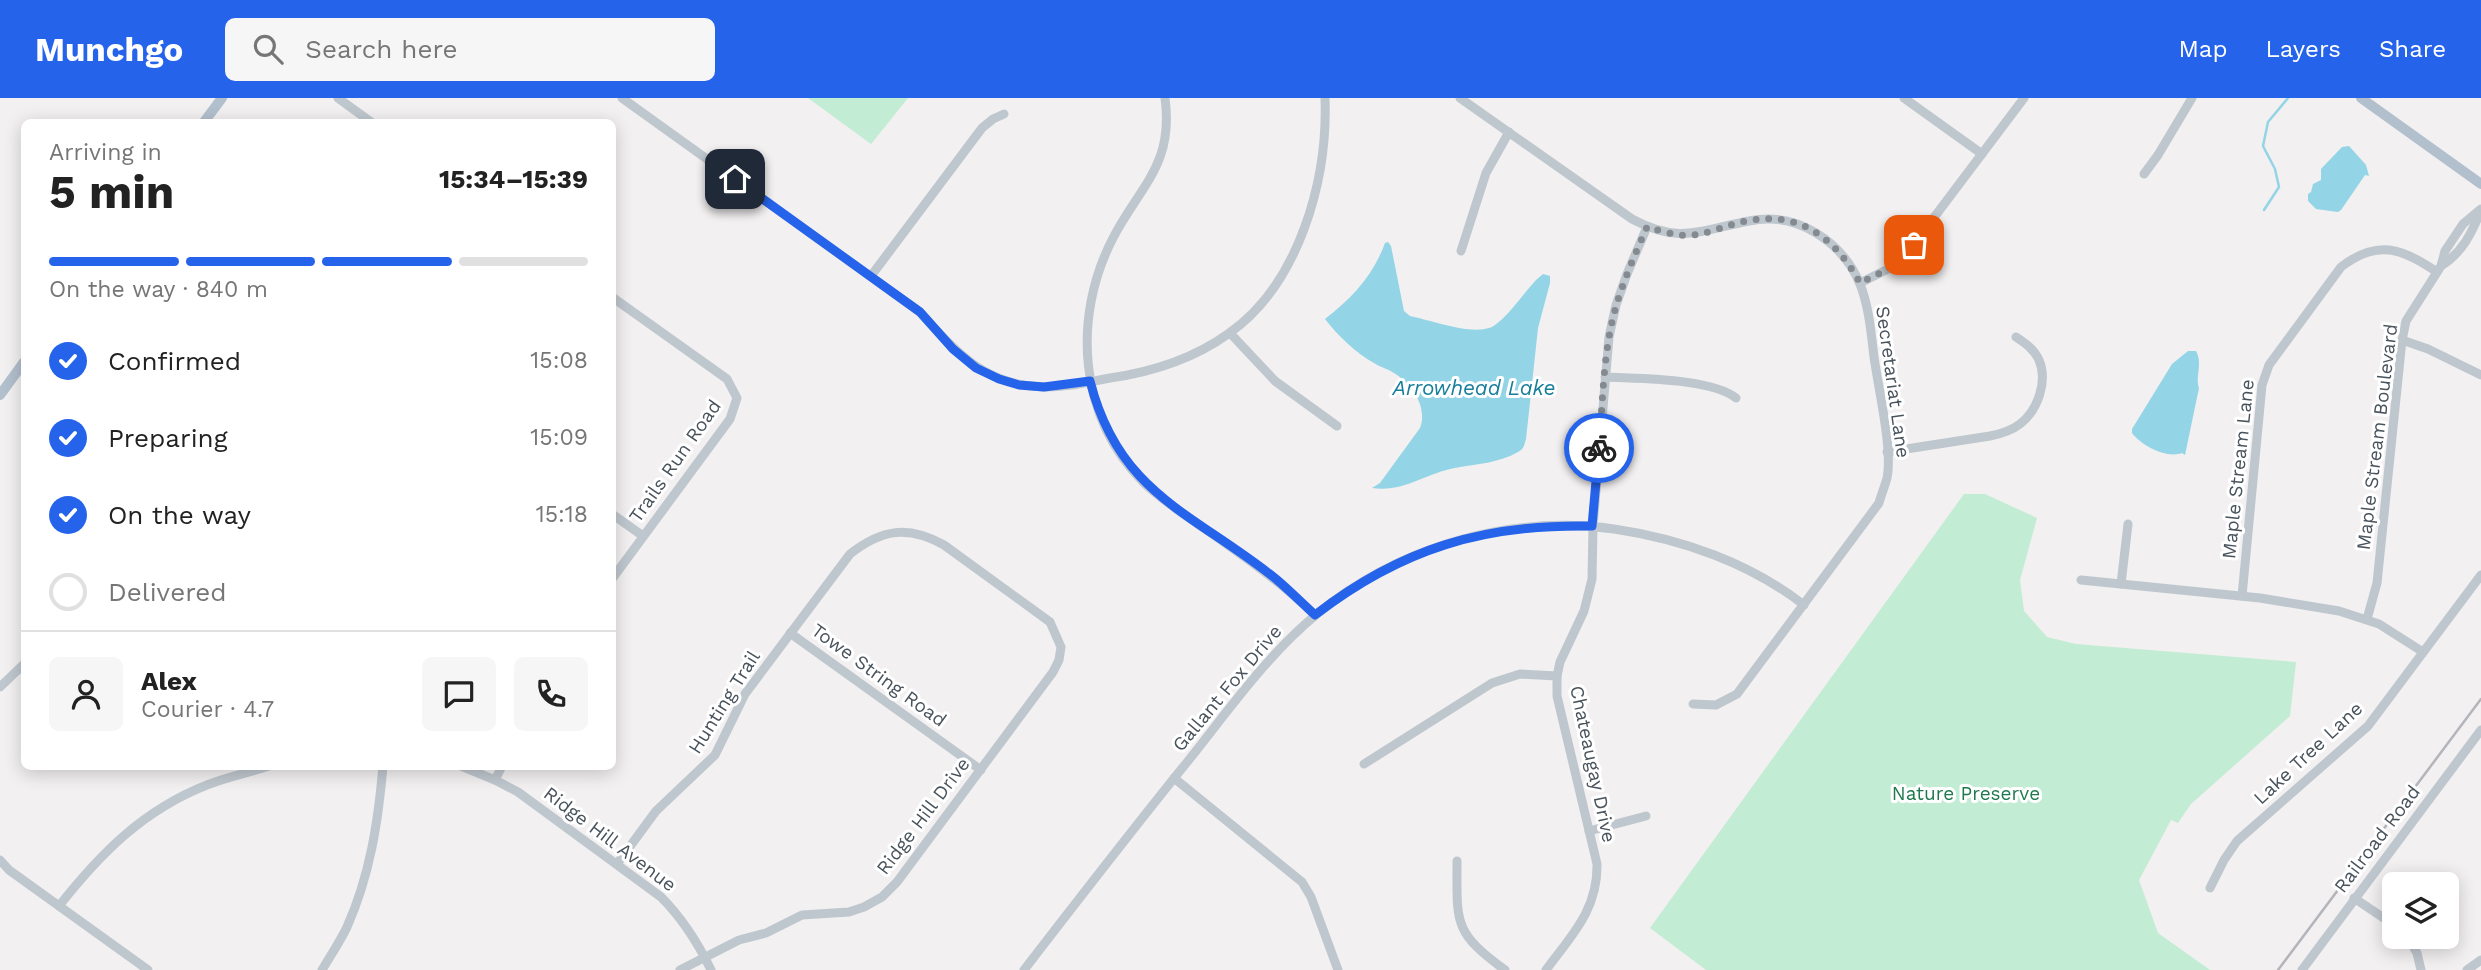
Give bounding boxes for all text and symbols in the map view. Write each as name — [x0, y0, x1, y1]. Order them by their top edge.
search box — [225, 18, 715, 81]
text: Munchgo — [35, 30, 183, 69]
icon: search — [249, 30, 287, 68]
text: Search here — [305, 34, 458, 64]
text: Map — [2179, 35, 2227, 63]
text: Layers — [2265, 35, 2341, 63]
text: Share — [2379, 35, 2446, 63]
text: Arriving in — [49, 139, 162, 166]
pin — [705, 149, 765, 209]
icon: home — [716, 160, 754, 198]
text: 15:34–15:39 — [439, 164, 588, 194]
text: 5 min — [49, 165, 174, 219]
pin — [1884, 215, 1944, 275]
icon: bag — [1895, 226, 1933, 264]
text: On the way · 840 m — [49, 276, 268, 303]
street label: Secretariat Lane — [1871, 305, 1915, 459]
street label: Maple Stream Boulevard — [2352, 323, 2402, 551]
icon: check — [49, 342, 87, 380]
text: Confirmed — [108, 346, 241, 376]
text: 15:08 — [530, 347, 588, 374]
water label: Arrowhead Lake — [1391, 375, 1556, 400]
street label: Maple Stream Lane — [2217, 378, 2259, 560]
street label: Trails Run Road — [624, 395, 726, 527]
courier — [1564, 413, 1634, 483]
icon: check — [49, 419, 87, 457]
text: Preparing — [108, 423, 228, 453]
text: 15:09 — [530, 424, 588, 451]
icon: bike — [1580, 429, 1618, 467]
icon: check — [49, 496, 87, 534]
text: On the way — [108, 500, 251, 530]
text: 15:18 — [536, 501, 588, 528]
text: Delivered — [108, 577, 227, 607]
street label: Towe String Road — [807, 618, 951, 732]
street label: Gallant Fox Drive — [1167, 620, 1287, 756]
street label: Hunting Trail — [683, 646, 765, 758]
button: person — [49, 657, 123, 731]
button: chat — [422, 657, 496, 731]
button: phone — [514, 657, 588, 731]
text: Alex — [141, 666, 197, 696]
street label: Chateaugay Drive — [1565, 683, 1621, 845]
text: Courier · 4.7 — [141, 696, 274, 723]
street label: Lake Tree Lane — [2249, 697, 2367, 809]
street label: Ridge Hill Drive — [871, 753, 975, 879]
street label: Railroad Road — [2329, 781, 2425, 897]
street label: Ridge Hill Avenue — [539, 782, 681, 896]
park label: Nature Preserve — [1892, 782, 2040, 805]
map controls — [2382, 872, 2459, 949]
button: layers — [2382, 872, 2459, 949]

